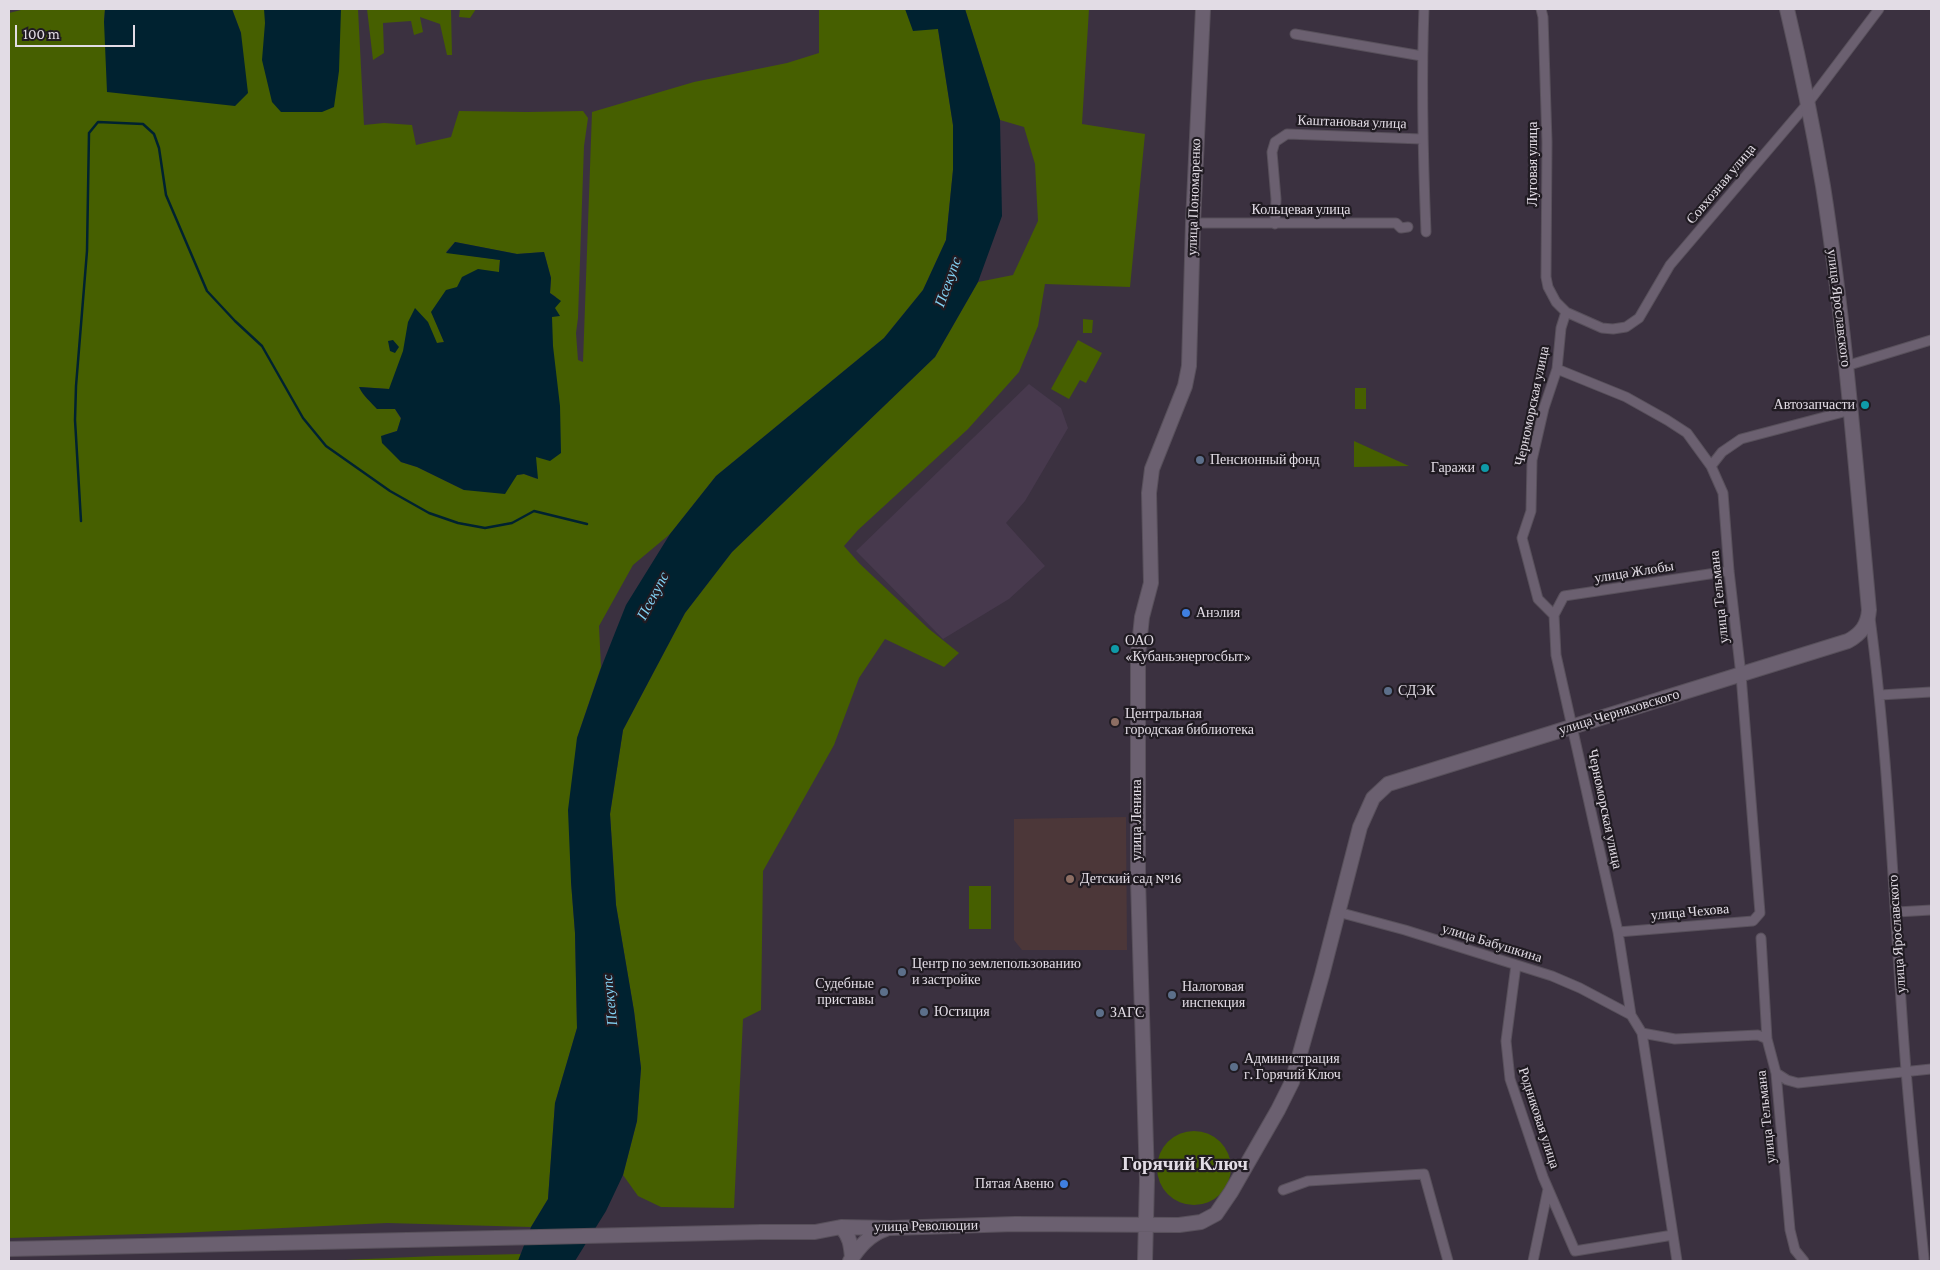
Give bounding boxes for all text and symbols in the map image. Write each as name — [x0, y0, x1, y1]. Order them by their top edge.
scale bar — [18, 15, 138, 47]
text: 100 m — [23, 26, 60, 42]
street label: Каштановая улица — [1297, 112, 1407, 132]
street label: Луговая улица — [1525, 122, 1541, 206]
street label: улица Пономаренко — [1184, 138, 1204, 256]
street label: Совхозная улица — [1683, 141, 1759, 227]
street label: Кольцевая улица — [1252, 202, 1350, 218]
street label: улица Ярославского — [1823, 248, 1855, 368]
water label: Псекупс — [931, 255, 965, 309]
street label: Черноморская улица — [1511, 345, 1553, 467]
place label: Автозапчасти — [1774, 397, 1855, 413]
marker: Автозапчасти — [1859, 399, 1871, 411]
place label: Пенсионный фонд — [1210, 452, 1320, 468]
marker: Пенсионный фонд — [1194, 454, 1206, 466]
place label: Гаражи — [1431, 460, 1475, 476]
marker: Гаражи — [1479, 462, 1491, 474]
street label: улица Тельмана — [1706, 550, 1732, 644]
street label: улица Жлобы — [1593, 557, 1675, 587]
water label: Псекупс — [633, 569, 673, 623]
place label: Анэлия — [1196, 605, 1240, 621]
marker: Анэлия — [1180, 607, 1192, 619]
place label: ОАО «Кубаньэнергосбыт» — [1125, 633, 1251, 666]
marker: ОАО «Кубаньэнергосбыт» — [1109, 643, 1121, 655]
place label: СДЭК — [1398, 683, 1435, 699]
marker: СДЭК — [1382, 685, 1394, 697]
street label: улица Черняховского — [1557, 686, 1681, 738]
place label: Центральная городская библиотека — [1125, 706, 1254, 739]
marker: Центральная городская библиотека — [1109, 716, 1121, 728]
street label: Черноморская улица — [1584, 748, 1626, 870]
street label: улица Ленина — [1129, 779, 1145, 861]
place label: Детский сад №16 — [1080, 871, 1182, 887]
marker: Детский сад №16 — [1064, 873, 1076, 885]
street label: улица Ярославского — [1884, 874, 1910, 994]
street label: улица Чехова — [1650, 900, 1730, 924]
street label: улица Бабушкина — [1440, 920, 1544, 966]
place label: Центр по землепользованию и застройке — [912, 956, 1081, 989]
marker: Центр по землепользованию и застройке — [896, 966, 908, 978]
water label: Псекупс — [598, 973, 622, 1027]
place label: Судебные приставы — [815, 976, 874, 1009]
place label: Налоговая инспекция — [1182, 979, 1245, 1012]
marker: Судебные приставы — [878, 986, 890, 998]
marker: Налоговая инспекция — [1166, 989, 1178, 1001]
place label: Юстиция — [934, 1004, 990, 1020]
place label: ЗАГС — [1110, 1005, 1144, 1021]
marker: Юстиция — [918, 1006, 930, 1018]
marker: ЗАГС — [1094, 1007, 1106, 1019]
place label: Администрация г. Горячий Ключ — [1244, 1051, 1341, 1084]
marker: Администрация г. Горячий Ключ — [1228, 1061, 1240, 1073]
street label: Родниковая улица — [1515, 1065, 1563, 1171]
street label: улица Тельмана — [1753, 1070, 1779, 1164]
district label: Горячий Ключ — [1122, 1153, 1248, 1175]
place label: Пятая Авеню — [975, 1176, 1054, 1192]
marker: Пятая Авеню — [1058, 1178, 1070, 1190]
street label: улица Революции — [874, 1217, 978, 1235]

